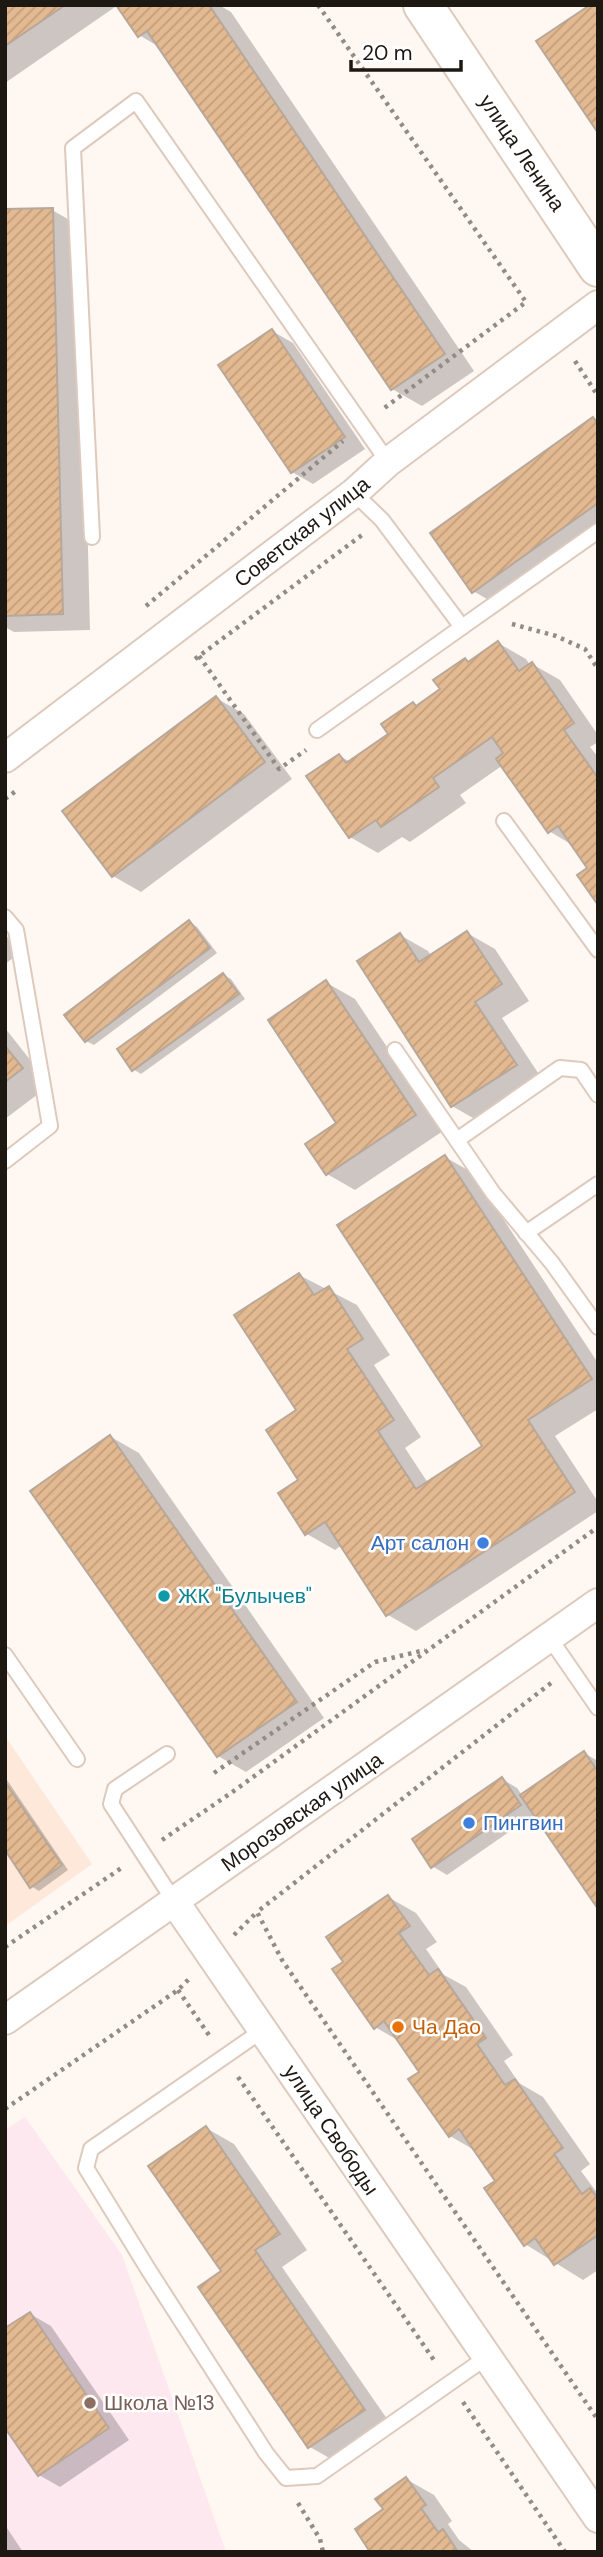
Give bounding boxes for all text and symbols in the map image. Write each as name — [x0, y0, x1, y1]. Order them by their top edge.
scale bar — [351, 28, 461, 72]
text: 20 m — [362, 39, 413, 67]
street label: улица Ленина — [473, 89, 572, 217]
street label: Советская улица — [229, 470, 376, 594]
place label: Арт салон — [371, 1529, 469, 1557]
marker: Арт салон — [475, 1535, 491, 1551]
place label: ЖК "Булычев" — [178, 1582, 312, 1610]
marker: ЖК "Булычев" — [156, 1588, 172, 1604]
street label: Морозовская улица — [216, 1746, 389, 1878]
place label: Пингвин — [483, 1809, 564, 1837]
marker: Пингвин — [461, 1815, 477, 1831]
place label: Ча Дао — [412, 2013, 481, 2041]
marker: Ча Дао — [390, 2019, 406, 2035]
street label: улица Свободы — [277, 2059, 385, 2201]
place label: Школа №13 — [104, 2389, 215, 2417]
marker: Школа №13 — [82, 2395, 98, 2411]

